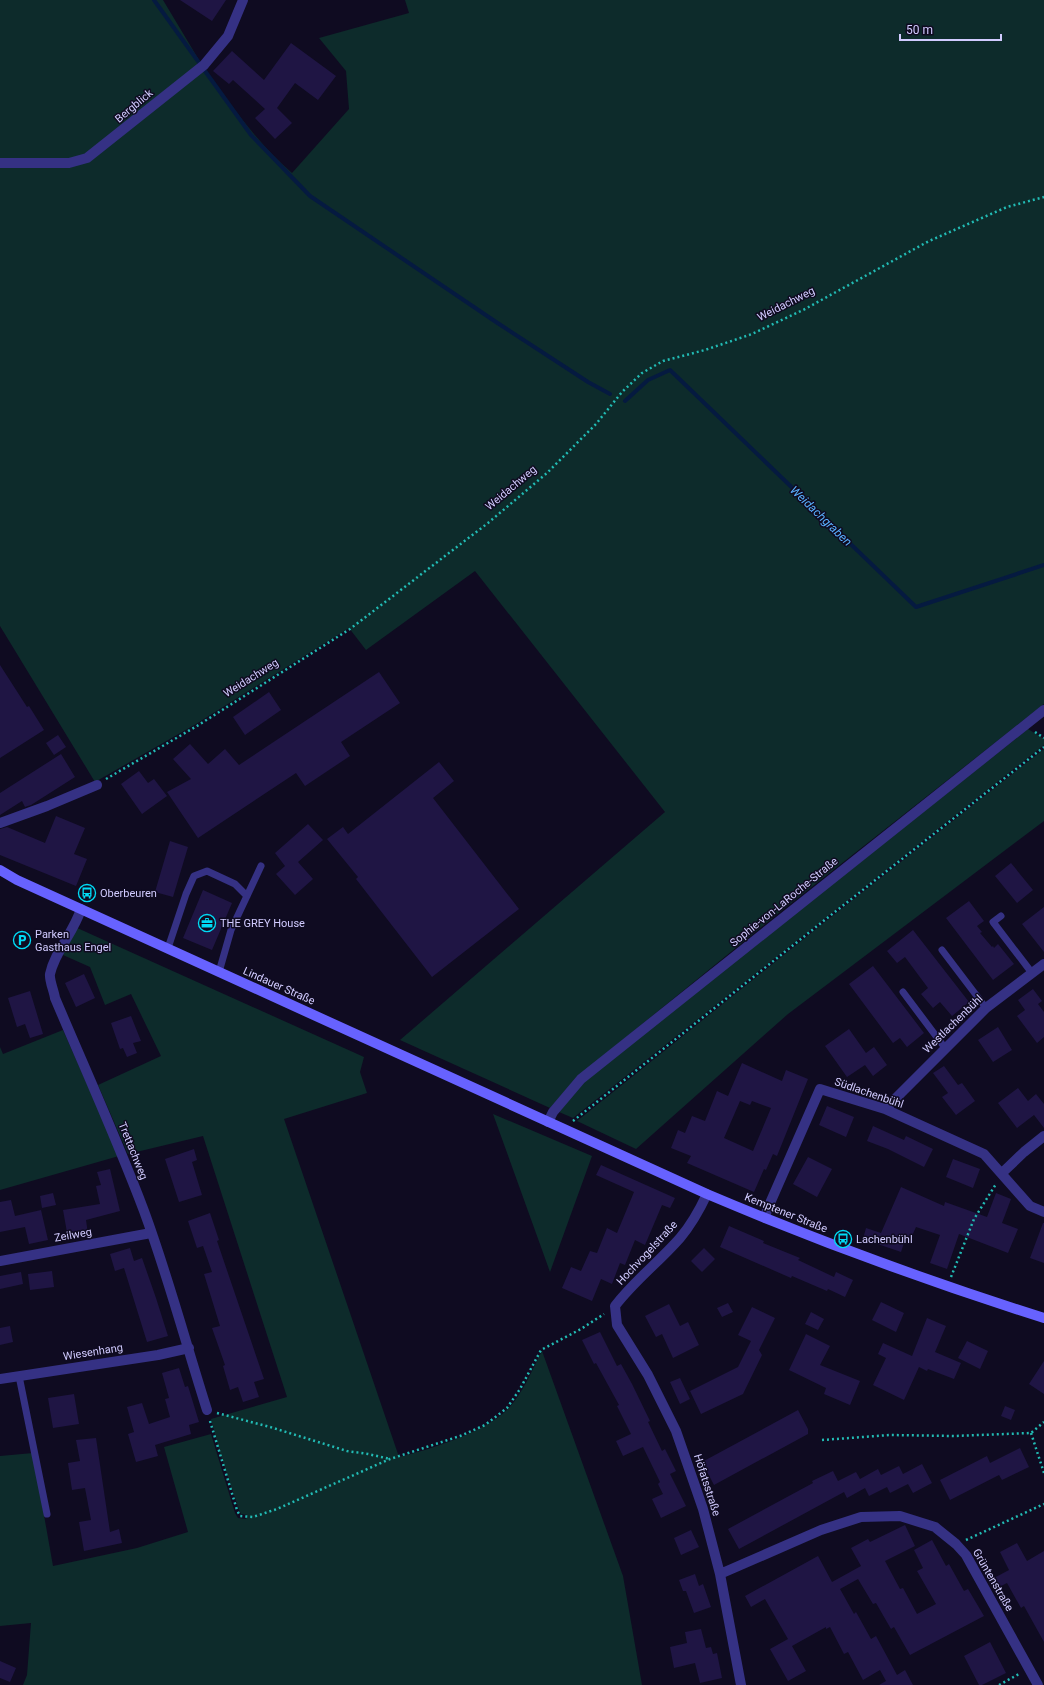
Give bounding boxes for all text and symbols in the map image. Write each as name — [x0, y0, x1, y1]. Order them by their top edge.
scale bar — [900, 16, 1001, 42]
text: 50 m — [906, 23, 933, 37]
street label: Bergblick — [112, 86, 156, 126]
street label: Weidachweg — [755, 284, 817, 324]
street label: Weidachweg — [483, 463, 539, 513]
water label: Weidachgraben — [787, 483, 855, 549]
street label: Weidachweg — [221, 656, 281, 700]
street label: Sophie-von-LaRoche-Straße — [728, 854, 841, 949]
bus stop icon: Oberbeuren — [77, 883, 97, 903]
place label: Oberbeuren — [100, 887, 157, 900]
office icon: THE GREY House — [197, 913, 217, 933]
place label: THE GREY House — [220, 917, 305, 930]
place label: Parken Gasthaus Engel — [35, 928, 111, 954]
parking icon: Parken Gasthaus Engel — [12, 930, 32, 950]
street label: Lindauer Straße — [241, 964, 317, 1008]
street label: Westlachenbühl — [920, 992, 986, 1056]
street label: Südlachenbühl — [833, 1075, 905, 1111]
street label: Trettachweg — [116, 1120, 150, 1182]
street label: Kemptener Straße — [743, 1190, 829, 1236]
street label: Hochvogelstraße — [614, 1218, 680, 1288]
street label: Zeilweg — [53, 1225, 93, 1245]
bus stop icon: Lachenbühl — [833, 1229, 853, 1249]
place label: Lachenbühl — [856, 1233, 913, 1246]
street label: Wiesenhang — [62, 1341, 124, 1363]
street label: Höfatsstraße — [691, 1452, 723, 1518]
street label: Grüntenstraße — [970, 1546, 1016, 1614]

